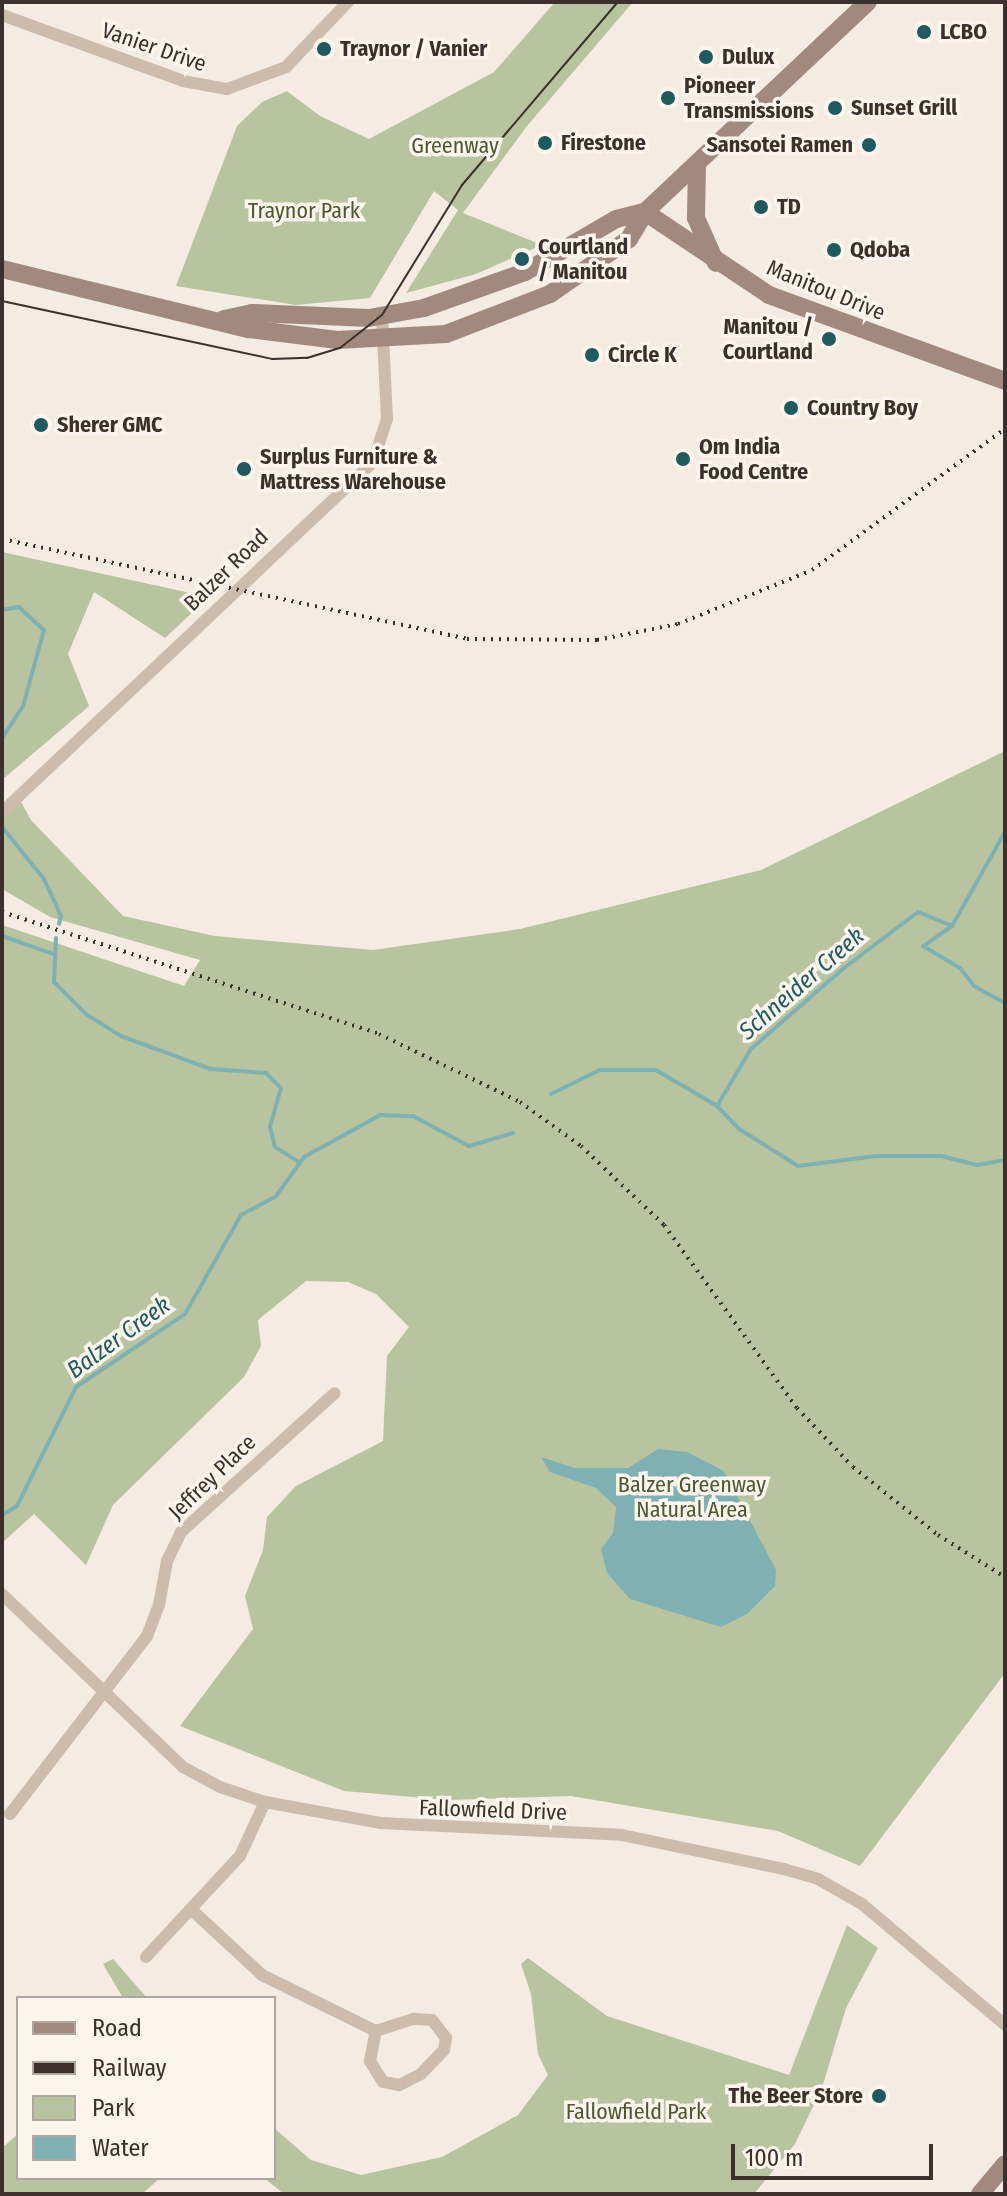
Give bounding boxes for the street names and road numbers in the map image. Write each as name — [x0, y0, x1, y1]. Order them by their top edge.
street label: Vanier Drive — [98, 17, 210, 77]
street label: Manitou Drive — [763, 254, 889, 326]
street label: Balzer Road — [179, 524, 273, 616]
street label: Jeffrey Place — [163, 1429, 261, 1525]
street label: Fallowfield Drive — [419, 1794, 567, 1826]

